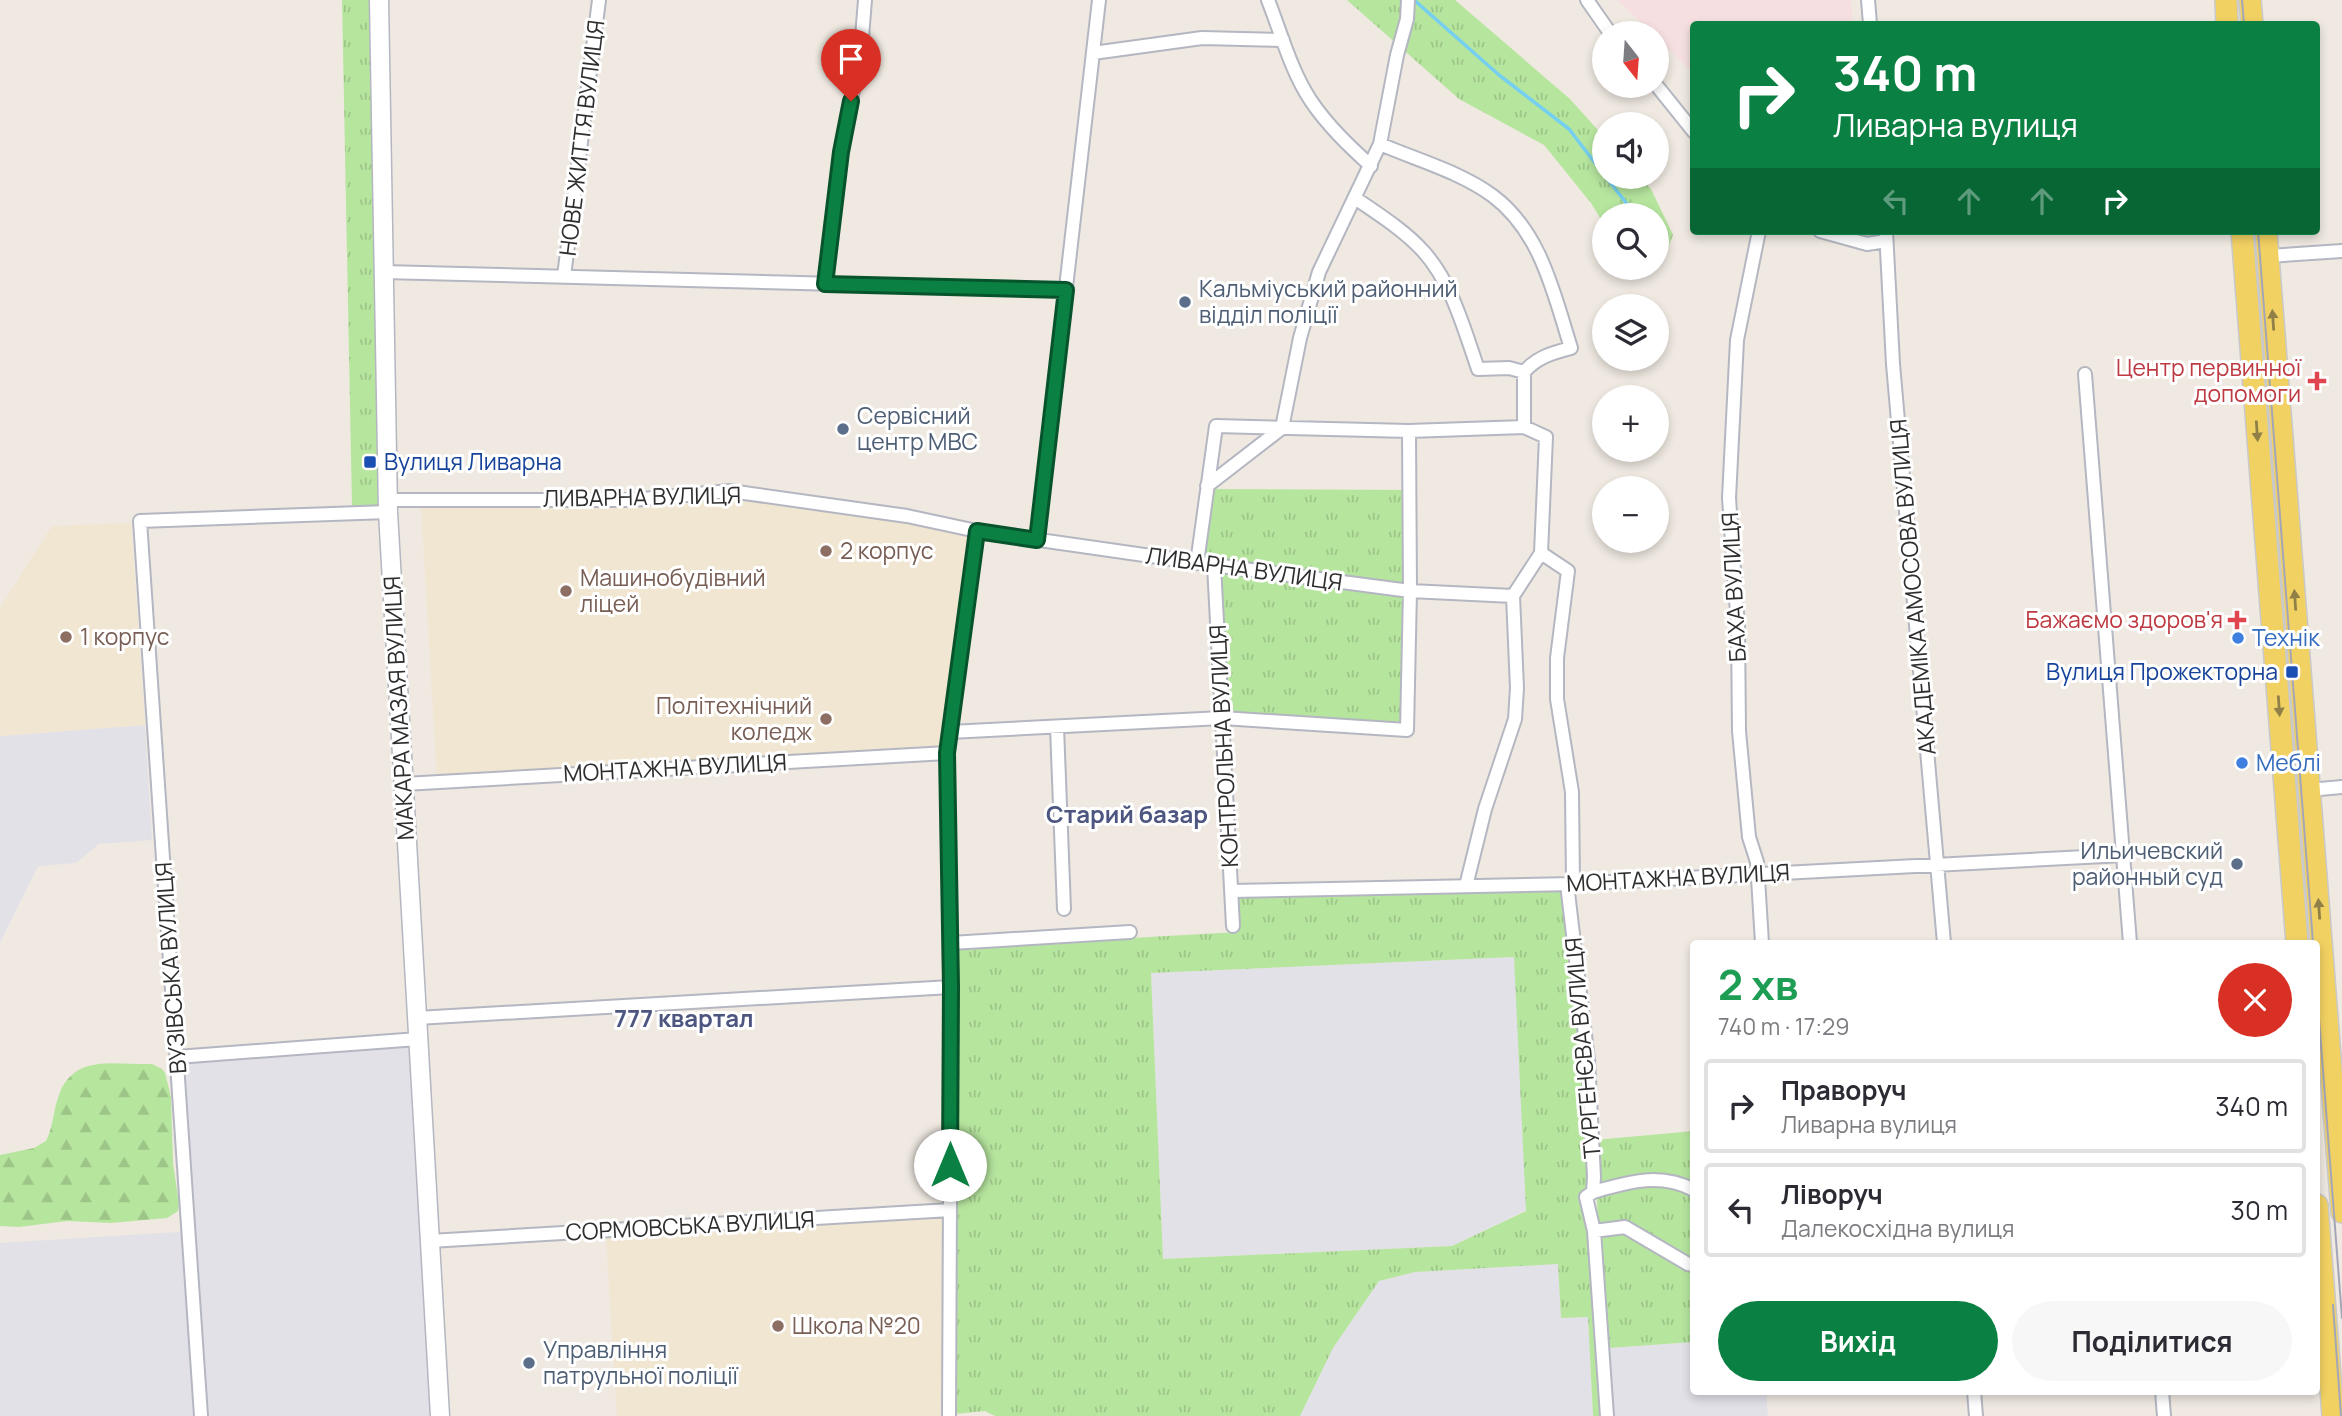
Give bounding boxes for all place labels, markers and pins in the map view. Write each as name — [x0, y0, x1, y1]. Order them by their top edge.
pin — [821, 29, 881, 101]
place label: Кальміуський районний відділ поліції — [1199, 272, 1458, 330]
marker: Кальміуський районний відділ поліції — [1177, 294, 1193, 310]
place label: Центр первинної допомоги — [2116, 351, 2302, 409]
marker: Центр первинної допомоги — [2307, 371, 2327, 391]
place label: Сервісний центр МВС — [857, 399, 978, 457]
marker: Сервісний центр МВС — [835, 421, 851, 437]
place label: Вулиця Ливарна — [384, 445, 562, 477]
marker: Вулиця Ливарна — [362, 454, 378, 470]
place label: 2 корпус — [840, 534, 934, 566]
marker: 2 корпус — [818, 543, 834, 559]
place label: Машинобудівний ліцей — [580, 561, 766, 619]
marker: Машинобудівний ліцей — [558, 583, 574, 599]
place label: Бажаємо здоров'я — [2026, 603, 2223, 635]
marker: Бажаємо здоров'я — [2229, 612, 2245, 628]
place label: 1 корпус — [80, 620, 169, 652]
place label: Технік — [2252, 621, 2320, 653]
marker: 1 корпус — [58, 629, 74, 645]
marker: Технік — [2230, 630, 2246, 646]
place label: Вулиця Прожекторна — [2046, 655, 2278, 687]
marker: Вулиця Прожекторна — [2284, 664, 2300, 680]
place label: Політехнічний коледж — [656, 689, 812, 747]
marker: Політехнічний коледж — [818, 711, 834, 727]
place label: Меблі — [2256, 746, 2321, 778]
marker: Меблі — [2234, 755, 2250, 771]
place label: Ильичевский районный суд — [2072, 834, 2223, 892]
marker: Ильичевский районный суд — [2229, 856, 2245, 872]
place label: Школа №20 — [792, 1309, 921, 1341]
marker: Школа №20 — [770, 1318, 786, 1334]
place label: Управління патрульної поліції — [543, 1333, 739, 1391]
marker: Управління патрульної поліції — [521, 1355, 537, 1371]

